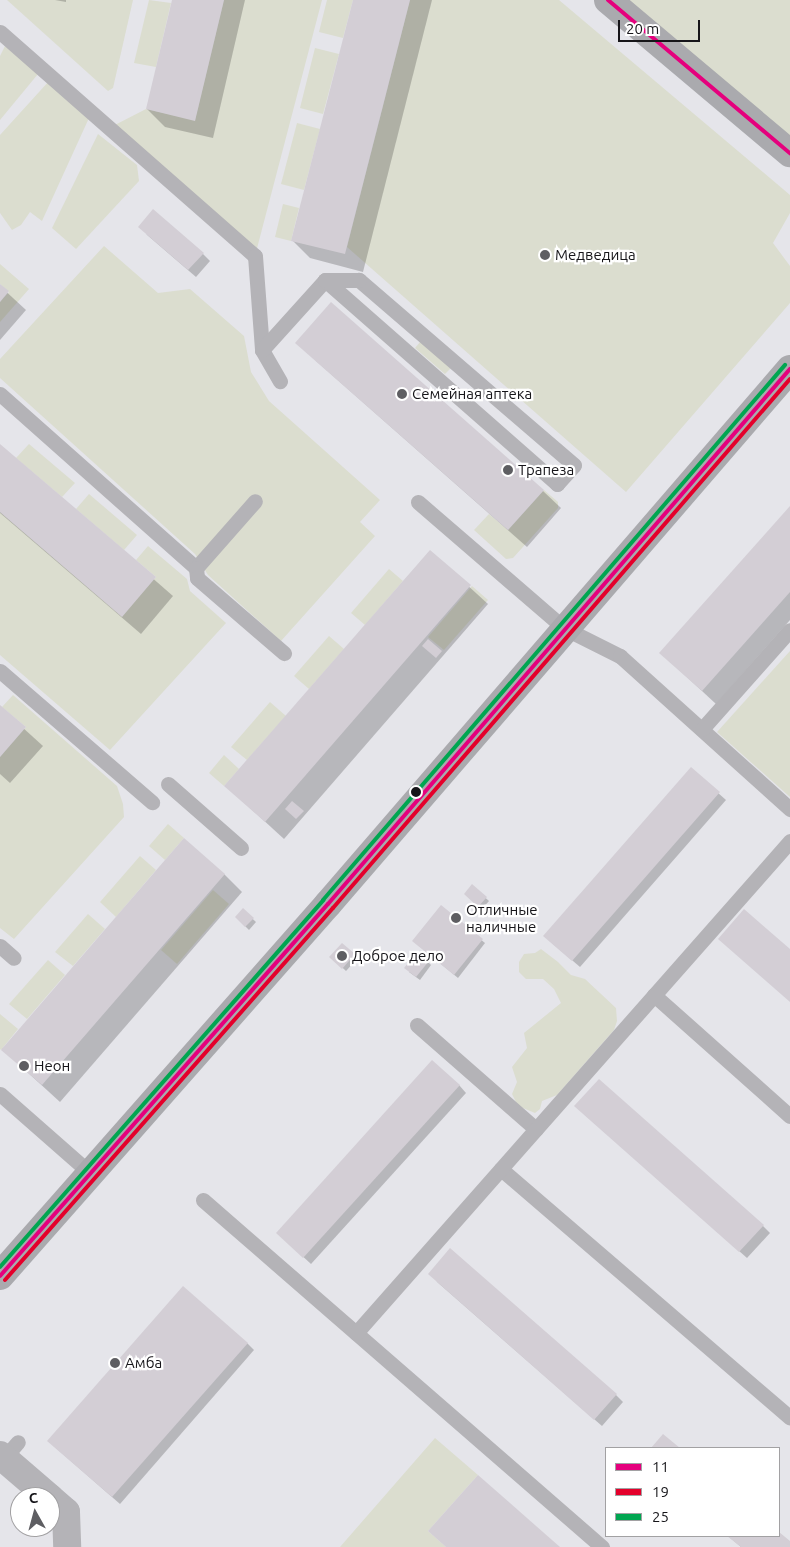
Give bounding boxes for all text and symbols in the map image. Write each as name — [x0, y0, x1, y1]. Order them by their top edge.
scale bar — [620, 10, 702, 42]
text: 20 m — [626, 20, 659, 37]
place label: Медведица — [555, 246, 636, 264]
marker: Медведица — [539, 249, 551, 261]
place label: Семейная аптека — [412, 385, 532, 403]
marker: Семейная аптека — [396, 388, 408, 400]
place label: Трапеза — [518, 461, 574, 479]
marker: Трапеза — [502, 464, 514, 476]
unlabelled marker — [411, 787, 421, 797]
place label: Отличные наличные — [466, 900, 538, 935]
marker: Отличные наличные — [450, 912, 462, 924]
place label: Доброе дело — [352, 947, 444, 965]
marker: Доброе дело — [336, 950, 348, 962]
place label: Неон — [34, 1057, 70, 1075]
marker: Неон — [18, 1060, 30, 1072]
place label: Амба — [125, 1354, 162, 1372]
marker: Амба — [109, 1357, 121, 1369]
legend — [605, 1447, 780, 1537]
text: 11 — [652, 1458, 669, 1475]
text: 19 — [652, 1483, 669, 1500]
north arrow — [10, 1487, 60, 1537]
text: С — [28, 1490, 39, 1507]
text: 25 — [652, 1508, 669, 1525]

